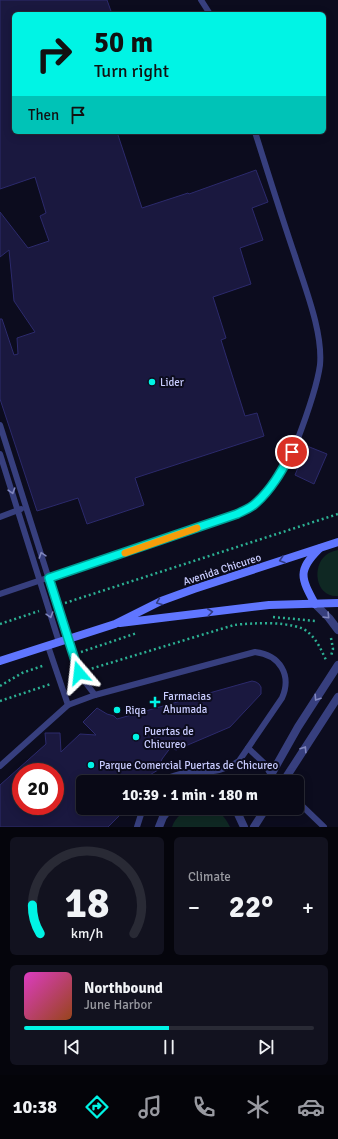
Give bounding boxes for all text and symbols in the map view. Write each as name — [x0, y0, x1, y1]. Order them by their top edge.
text: 50 m — [94, 26, 153, 60]
icon: right — [28, 28, 80, 80]
text: Turn right — [94, 60, 169, 82]
icon: arrive — [67, 104, 89, 126]
text: Then — [28, 106, 59, 124]
place label: Lider — [160, 376, 184, 389]
marker: Lider — [147, 377, 157, 387]
pin — [275, 435, 309, 469]
icon: arrive — [281, 441, 303, 463]
one-way arrow — [7, 487, 15, 494]
street label: Avenida Chicureo — [181, 551, 263, 588]
one-way arrow — [38, 552, 47, 559]
one-way arrow — [279, 556, 286, 564]
one-way arrow — [156, 598, 163, 606]
one-way arrow — [207, 608, 213, 617]
one-way arrow — [45, 611, 54, 618]
one-way arrow — [322, 611, 330, 619]
position arrow — [58, 652, 100, 694]
place label: Farmacias Ahumada — [163, 690, 211, 716]
one-way arrow — [314, 694, 322, 701]
marker: Farmacias Ahumada — [150, 697, 160, 707]
place label: Riqa — [125, 704, 146, 717]
marker: Riqa — [112, 705, 122, 715]
place label: Puertas de Chicureo — [144, 725, 194, 751]
marker: Puertas de Chicureo — [131, 732, 141, 742]
one-way arrow — [300, 746, 307, 753]
place label: Parque Comercial Puertas de Chicureo — [99, 759, 279, 772]
marker: Parque Comercial Puertas de Chicureo — [86, 760, 96, 770]
speed limit sign: 20 — [12, 763, 64, 815]
text: 10:39 · 1 min · 180 m — [122, 786, 258, 804]
text: Climate — [188, 869, 231, 885]
text: 18 — [65, 878, 109, 929]
text: 22° — [229, 889, 273, 926]
text: − — [188, 894, 200, 921]
text: + — [302, 894, 314, 921]
text: km/h — [71, 925, 103, 942]
text: Northbound — [84, 979, 163, 997]
text: June Harbor — [84, 997, 152, 1013]
icon: previous — [61, 1036, 83, 1058]
icon: pause — [158, 1036, 180, 1058]
icon: next — [255, 1036, 277, 1058]
icon: directions — [83, 1093, 111, 1121]
icon: music — [136, 1093, 164, 1121]
icon: phone — [190, 1093, 218, 1121]
icon: climate — [244, 1093, 272, 1121]
icon: car — [297, 1093, 325, 1121]
text: 10:38 — [13, 1096, 57, 1118]

